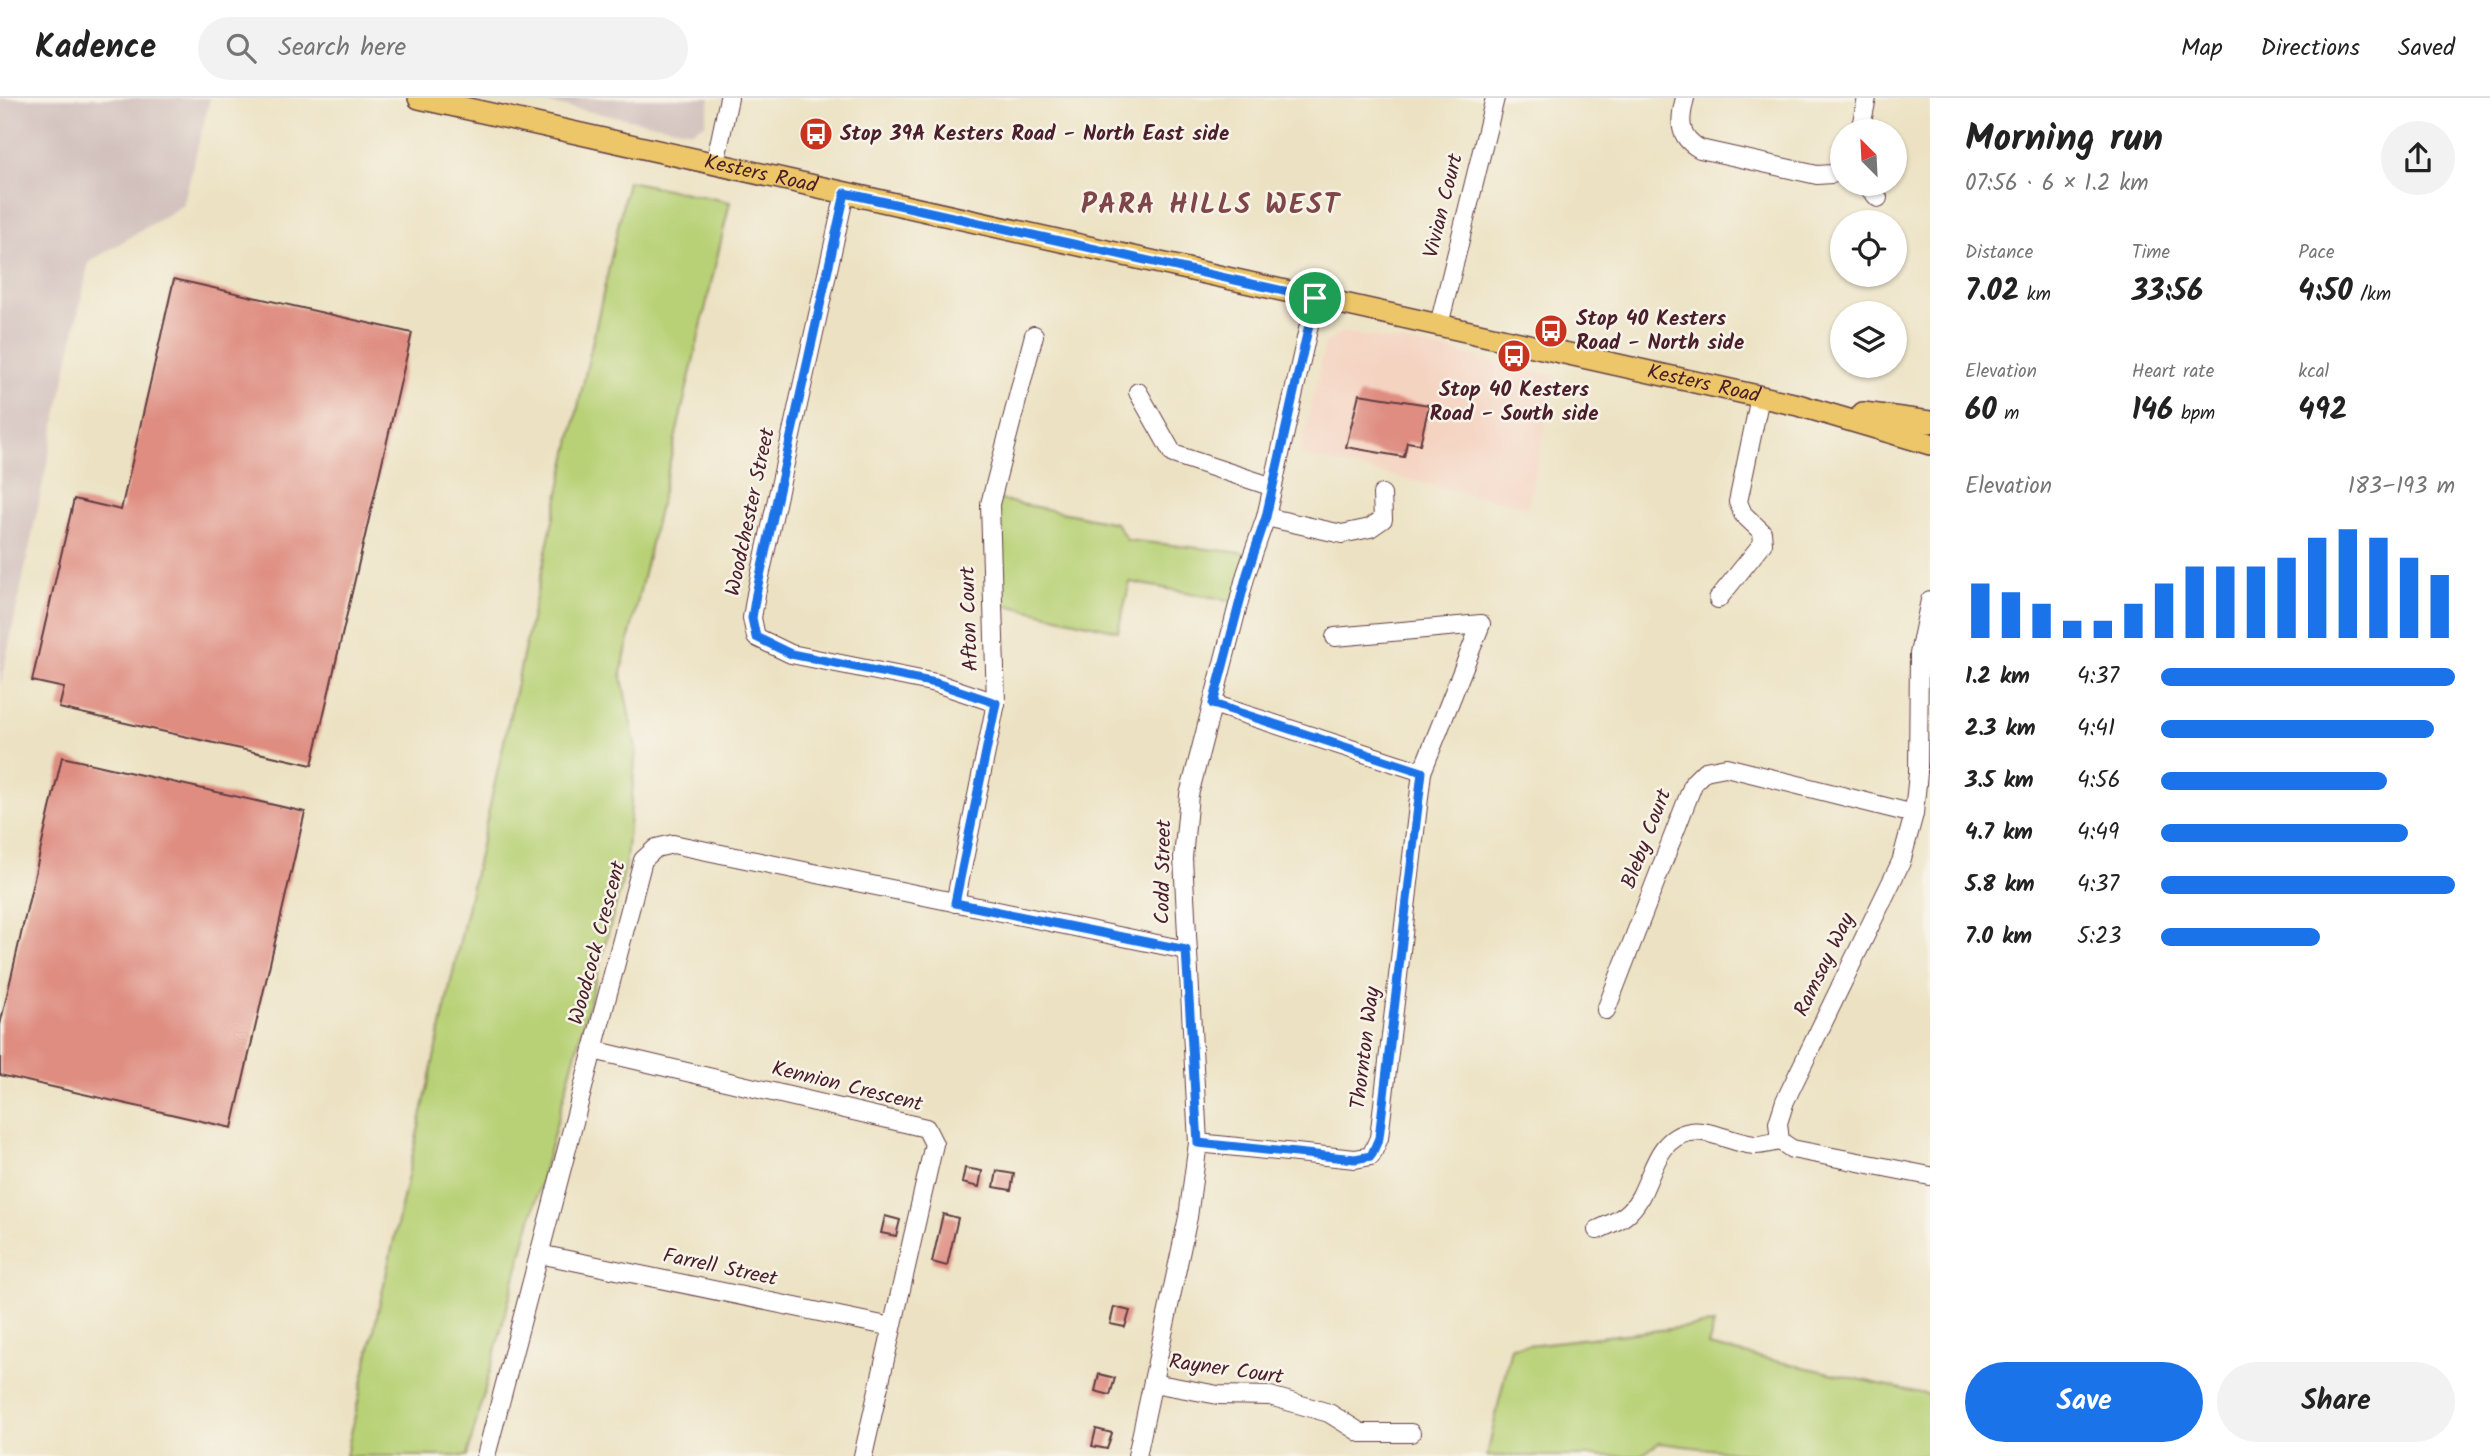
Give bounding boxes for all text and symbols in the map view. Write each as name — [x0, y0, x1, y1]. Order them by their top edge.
search box — [198, 17, 688, 80]
text: Kadence — [35, 22, 156, 75]
text: Search here — [278, 27, 406, 69]
icon: search — [222, 29, 260, 67]
text: Map — [2181, 29, 2223, 68]
text: Directions — [2261, 29, 2360, 68]
text: Saved — [2398, 29, 2455, 68]
text: Morning run — [1965, 110, 2163, 170]
bus stop icon: Stop 39A Kesters Road - North East side — [797, 115, 835, 153]
place label: Stop 39A Kesters Road - North East side — [840, 118, 1229, 151]
north arrow — [1830, 119, 1908, 196]
map controls — [1830, 119, 1907, 378]
button: share — [2381, 121, 2455, 195]
street label: Kesters Road — [701, 145, 821, 203]
street label: Vivian Court — [1415, 149, 1473, 262]
text: 07:56 · 6 × 1.2 km — [1965, 166, 2149, 202]
district label: PARA HILLS WEST — [1081, 183, 1342, 228]
button: locate — [1830, 210, 1907, 287]
text: Distance — [1965, 238, 2033, 268]
text: Time — [2132, 238, 2170, 268]
text: Pace — [2298, 238, 2335, 268]
pin — [1285, 268, 1345, 328]
text: 7.02 — [1965, 268, 2019, 316]
text: 33:56 — [2132, 268, 2203, 316]
text: 4:50 — [2298, 268, 2353, 316]
icon: arrive — [1296, 279, 1334, 317]
text: km — [2019, 280, 2051, 310]
text: /km — [2353, 280, 2391, 310]
button: layers — [1830, 301, 1907, 378]
place label: Stop 40 Kesters Road - North side — [1576, 303, 1744, 360]
bus stop icon: Stop 40 Kesters Road - North side — [1532, 312, 1570, 350]
bus stop icon: Stop 40 Kesters Road - South side — [1495, 337, 1533, 375]
street label: Kesters Road — [1644, 355, 1764, 413]
text: Elevation — [1965, 357, 2037, 387]
text: Heart rate — [2132, 357, 2214, 387]
text: kcal — [2298, 357, 2329, 387]
place label: Stop 40 Kesters Road - South side — [1429, 374, 1599, 431]
text: 60 — [1965, 387, 1997, 435]
text: 146 — [2132, 387, 2173, 435]
text: 492 — [2298, 387, 2347, 435]
text: m — [1997, 399, 2019, 429]
text: bpm — [2173, 399, 2215, 429]
street label: Woodchester Street — [717, 424, 785, 599]
text: Elevation — [1965, 469, 2052, 505]
text: 183–193 m — [2348, 469, 2455, 505]
street label: Afton Court — [952, 565, 988, 672]
text: 1.2 km — [1965, 659, 2030, 695]
text: 4:37 — [2077, 659, 2119, 695]
text: 2.3 km — [1965, 711, 2035, 747]
text: 4:41 — [2077, 711, 2115, 747]
text: 3.5 km — [1965, 763, 2034, 799]
text: 4:56 — [2077, 763, 2120, 799]
street label: Bleby Court — [1613, 783, 1681, 894]
text: 4.7 km — [1965, 815, 2033, 851]
text: 4:49 — [2077, 815, 2119, 851]
street label: Codd Street — [1147, 818, 1181, 925]
street label: Woodcock Crescent — [560, 857, 636, 1029]
text: 5.8 km — [1965, 867, 2035, 903]
text: 4:37 — [2077, 867, 2119, 903]
street label: Ramsay Way — [1786, 907, 1864, 1023]
text: 7.0 km — [1965, 919, 2032, 955]
text: 5:23 — [2077, 919, 2122, 955]
street label: Thornton Way — [1342, 985, 1390, 1111]
street label: Kennion Crescent — [768, 1052, 927, 1122]
street label: Farrell Street — [660, 1240, 781, 1296]
street label: Rayner Court — [1167, 1346, 1286, 1394]
button: Save — [1965, 1362, 2203, 1442]
button: Share — [2217, 1362, 2455, 1442]

